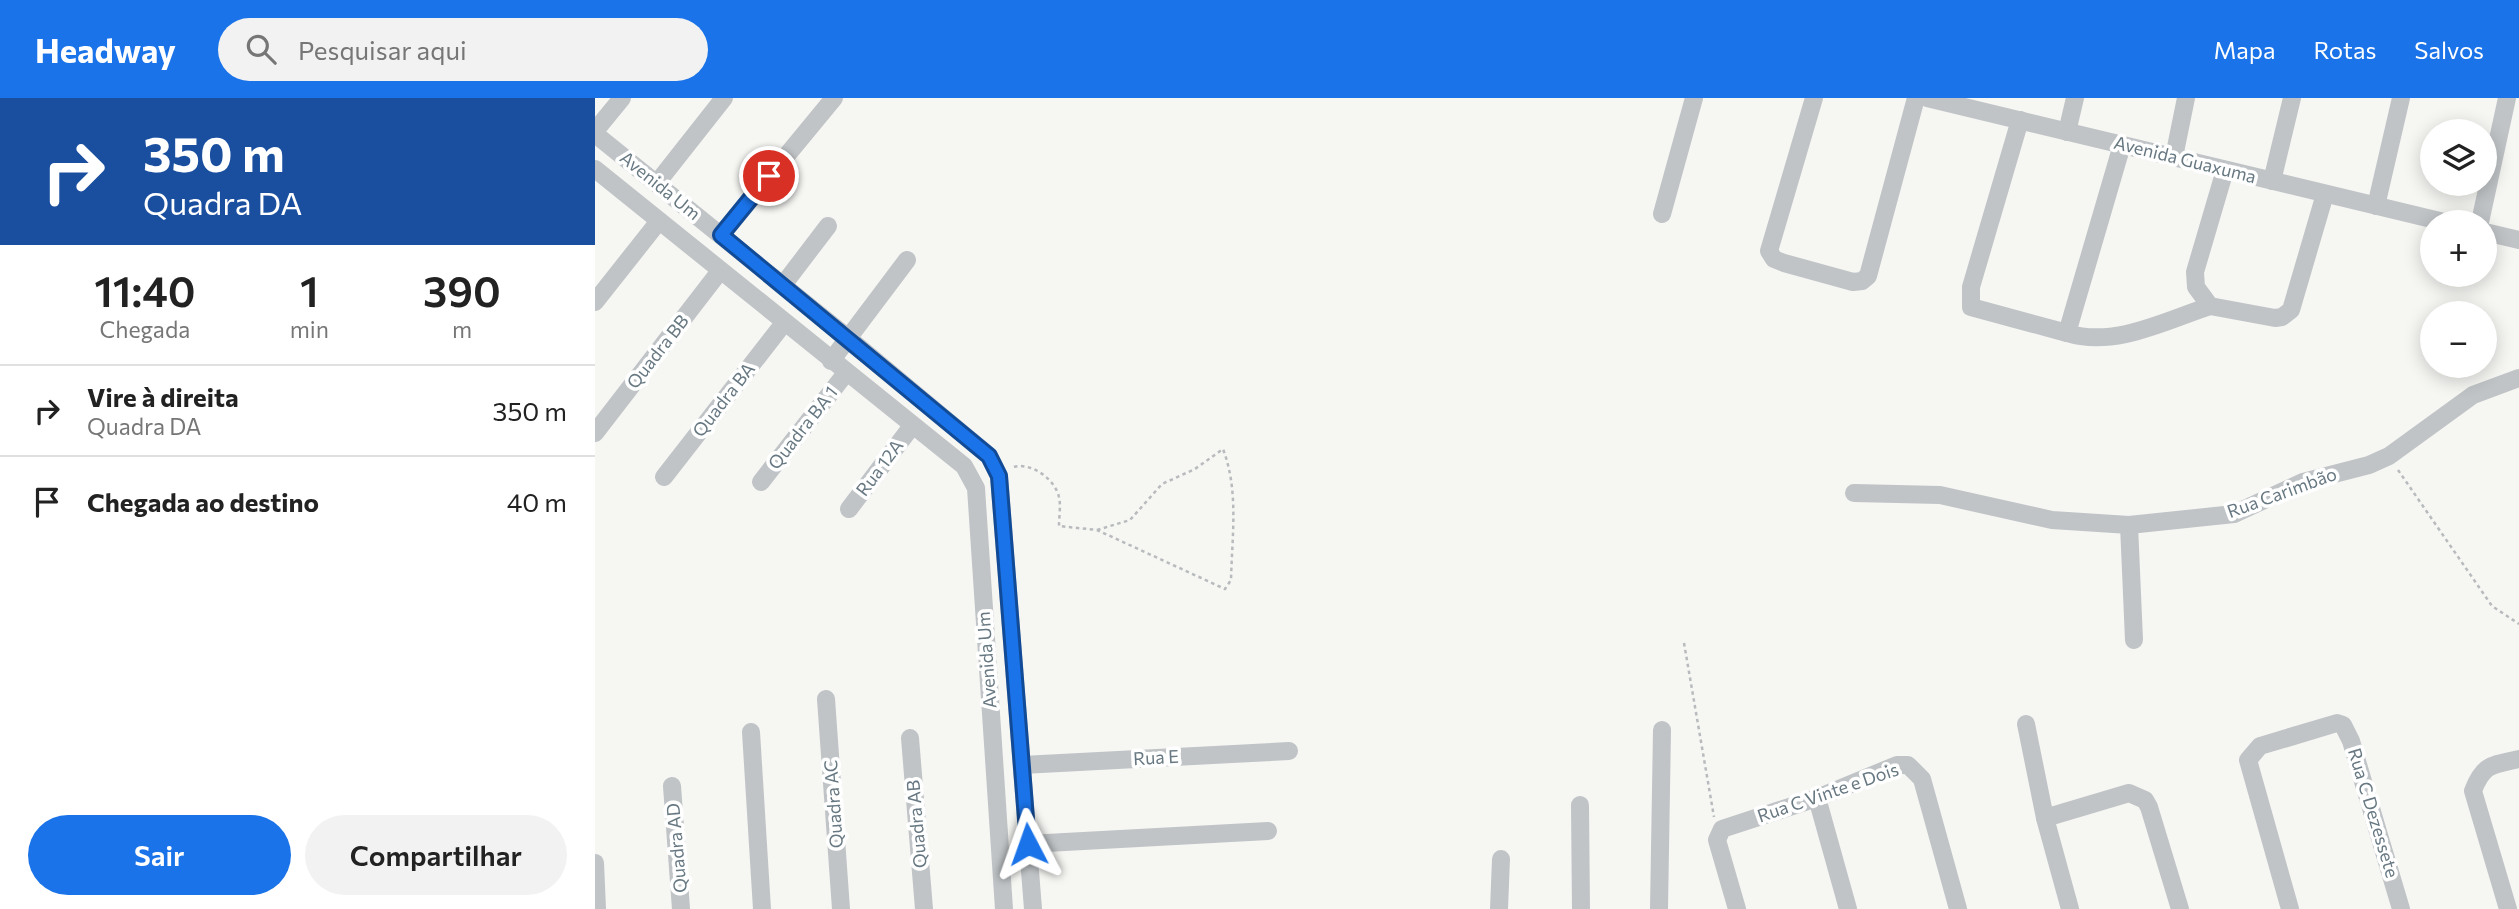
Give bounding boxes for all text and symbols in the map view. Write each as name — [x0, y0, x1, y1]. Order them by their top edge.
search box — [218, 18, 708, 81]
text: Headway — [35, 29, 176, 70]
icon: search — [242, 30, 280, 68]
text: Pesquisar aqui — [298, 34, 467, 65]
text: Mapa — [2214, 35, 2276, 64]
text: Rotas — [2314, 35, 2376, 64]
text: Salvos — [2414, 35, 2484, 64]
map controls — [2420, 119, 2497, 378]
button: layers — [2420, 119, 2497, 196]
text: 350 m — [143, 122, 285, 182]
icon: right — [28, 126, 119, 217]
street label: Avenida Guaxuma — [2112, 131, 2259, 187]
street label: Avenida Um — [616, 146, 705, 224]
pin — [739, 146, 799, 206]
icon: arrive — [750, 157, 788, 195]
text: Quadra DA — [143, 182, 302, 222]
button: + — [2420, 210, 2497, 287]
text: 11:40 — [94, 264, 196, 316]
text: 1 — [300, 264, 319, 316]
text: 390 — [423, 264, 501, 316]
button: − — [2420, 301, 2497, 378]
street label: Quadra BB — [622, 310, 693, 393]
text: Chegada — [99, 315, 190, 343]
text: min — [290, 315, 329, 343]
text: m — [452, 315, 472, 343]
street label: Quadra BA — [687, 358, 759, 441]
text: Vire à direita — [87, 381, 239, 412]
street label: Quadra BA 1 — [763, 381, 842, 473]
icon: right — [28, 392, 66, 430]
text: 350 m — [493, 395, 567, 426]
text: Quadra DA — [87, 412, 201, 440]
street label: Rua 12A — [851, 435, 908, 500]
street label: Rua Carimbão — [2224, 462, 2339, 522]
icon: arrive — [28, 483, 66, 521]
text: Chegada ao destino — [87, 486, 319, 517]
text: 40 m — [507, 486, 567, 517]
street label: Avenida Um — [972, 611, 1000, 709]
street label: Rua E — [1133, 745, 1179, 769]
street label: Rua C Dezessete — [2344, 745, 2404, 880]
street label: Rua C Vinte e Dois — [1754, 758, 1901, 827]
street label: Quadra AC — [819, 759, 847, 849]
street label: Quadra AB — [901, 779, 931, 869]
street label: Quadra AD — [661, 802, 691, 894]
position arrow — [991, 807, 1065, 881]
button: Sair — [28, 815, 291, 895]
button: Compartilhar — [305, 815, 567, 895]

